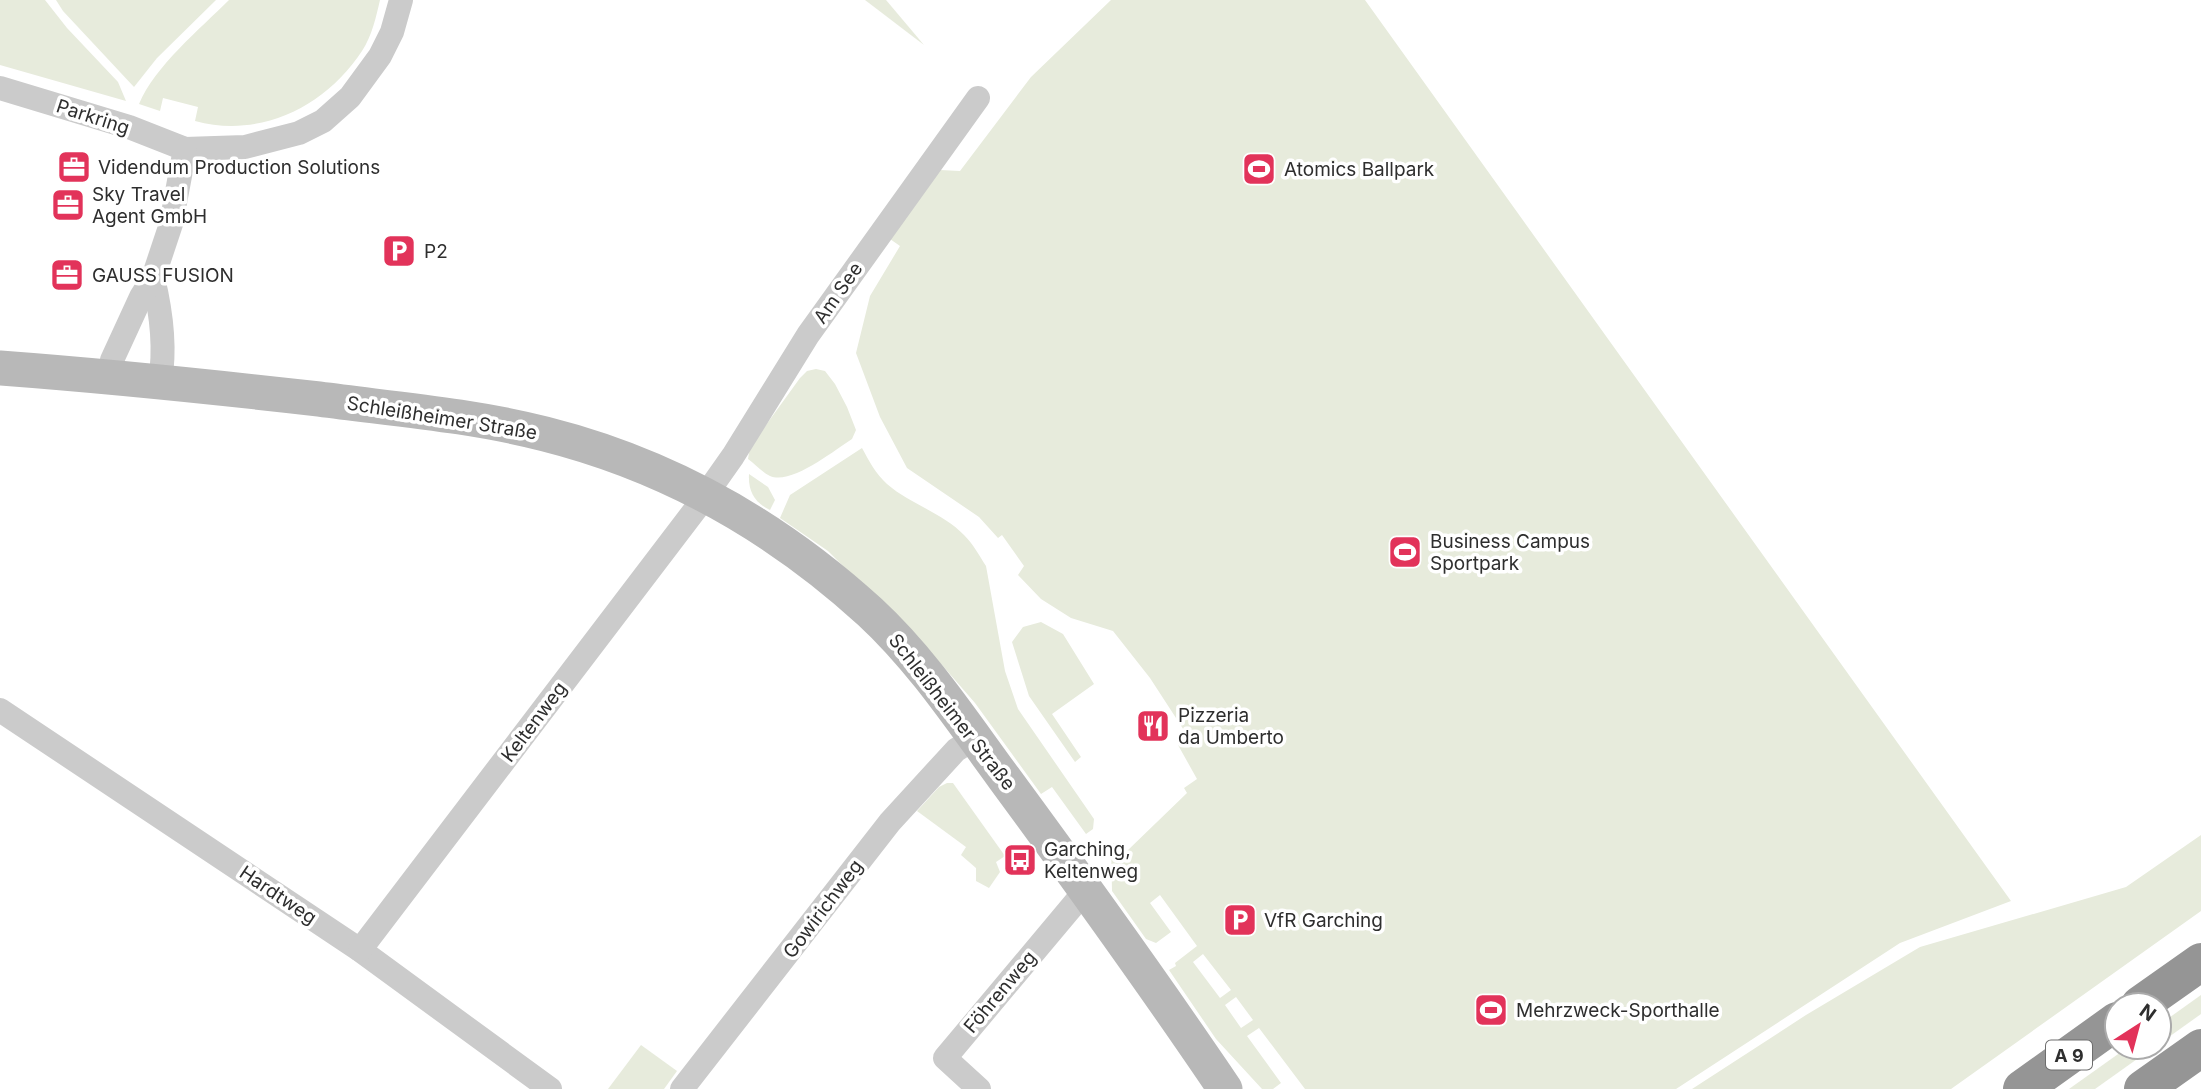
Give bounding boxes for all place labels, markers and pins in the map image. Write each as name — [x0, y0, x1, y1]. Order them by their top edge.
office icon: Videndum Production Solutions — [55, 148, 93, 186]
sports icon: Atomics Ballpark — [1240, 150, 1278, 188]
place label: Videndum Production Solutions — [98, 156, 380, 179]
place label: Atomics Ballpark — [1284, 158, 1435, 181]
place label: Sky Travel Agent GmbH — [92, 183, 207, 228]
office icon: Sky Travel Agent GmbH — [49, 186, 87, 224]
parking icon: P2 — [380, 232, 418, 270]
place label: P2 — [424, 240, 448, 263]
office icon: GAUSS FUSION — [48, 256, 86, 294]
place label: GAUSS FUSION — [92, 264, 234, 287]
place label: Business Campus Sportpark — [1430, 530, 1590, 575]
sports icon: Business Campus Sportpark — [1386, 533, 1424, 571]
place label: Pizzeria da Umberto — [1178, 704, 1284, 749]
restaurant icon: Pizzeria da Umberto — [1134, 707, 1172, 745]
place label: Garching, Keltenweg — [1044, 838, 1138, 883]
bus stop icon: Garching, Keltenweg — [1001, 841, 1039, 879]
parking icon: VfR Garching — [1221, 901, 1259, 939]
place label: VfR Garching — [1264, 909, 1383, 932]
sports icon: Mehrzweck-Sporthalle — [1472, 991, 1510, 1029]
place label: Mehrzweck-Sporthalle — [1516, 999, 1720, 1022]

